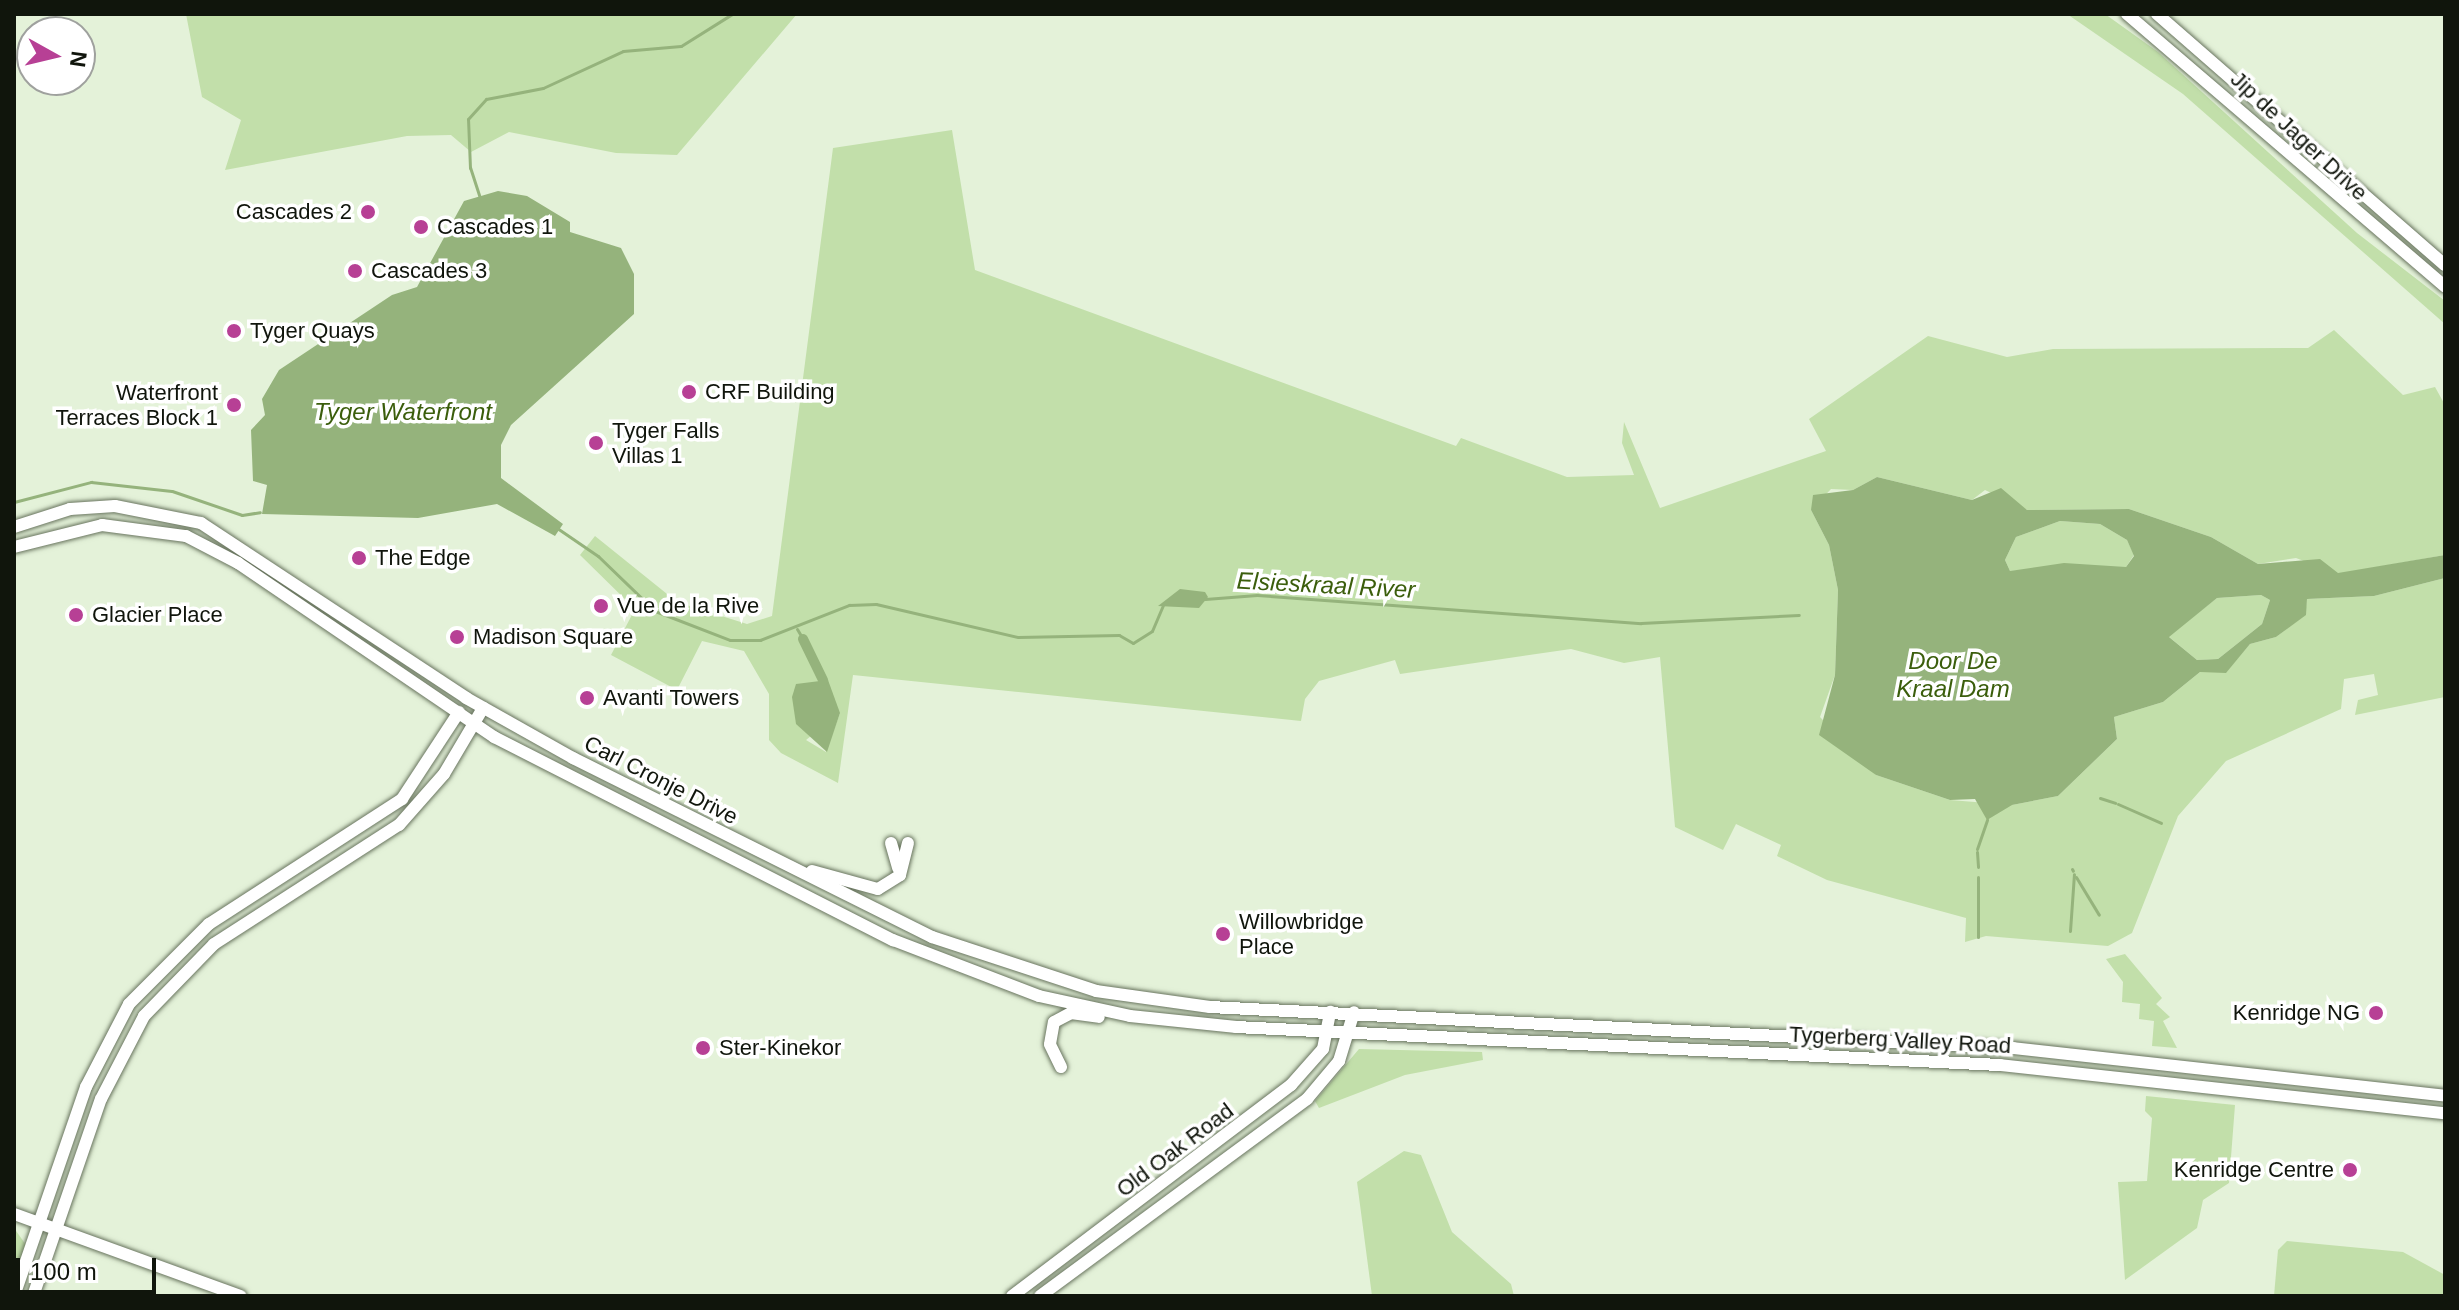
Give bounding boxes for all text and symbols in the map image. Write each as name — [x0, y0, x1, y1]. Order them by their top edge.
north arrow — [16, 16, 96, 96]
text: N — [65, 50, 92, 69]
street label: Jip de Jager Drive — [2225, 66, 2373, 206]
place label: Cascades 2 — [236, 199, 352, 225]
marker: Cascades 2 — [359, 203, 377, 221]
place label: Cascades 1 — [437, 214, 553, 240]
marker: Cascades 1 — [412, 218, 430, 236]
place label: Cascades 3 — [371, 258, 487, 284]
marker: Cascades 3 — [346, 262, 364, 280]
place label: Tyger Quays — [250, 318, 375, 344]
marker: Tyger Quays — [225, 322, 243, 340]
place label: Waterfront Terraces Block 1 — [55, 379, 218, 430]
place label: CRF Building — [705, 379, 835, 405]
marker: CRF Building — [680, 383, 698, 401]
marker: Waterfront Terraces Block 1 — [225, 396, 243, 414]
water label: Tyger Waterfront — [314, 398, 492, 426]
place label: Tyger Falls Villas 1 — [612, 417, 720, 468]
marker: Tyger Falls Villas 1 — [587, 434, 605, 452]
place label: The Edge — [375, 545, 470, 571]
marker: The Edge — [350, 549, 368, 567]
water label: Elsieskraal River — [1236, 566, 1416, 604]
place label: Vue de la Rive — [617, 593, 759, 619]
marker: Vue de la Rive — [592, 597, 610, 615]
place label: Glacier Place — [92, 602, 223, 628]
marker: Glacier Place — [67, 606, 85, 624]
place label: Madison Square — [473, 624, 633, 650]
marker: Madison Square — [448, 628, 466, 646]
water label: Door De Kraal Dam — [1896, 647, 2010, 703]
place label: Avanti Towers — [603, 685, 740, 711]
marker: Avanti Towers — [578, 689, 596, 707]
street label: Carl Cronje Drive — [580, 730, 742, 830]
place label: Willowbridge Place — [1239, 908, 1364, 960]
marker: Willowbridge Place — [1214, 925, 1232, 943]
place label: Kenridge NG — [2233, 1000, 2360, 1026]
marker: Kenridge NG — [2367, 1004, 2385, 1022]
street label: Tygerberg Valley Road — [1788, 1021, 2012, 1059]
place label: Ster-Kinekor — [719, 1035, 841, 1061]
marker: Ster-Kinekor — [694, 1039, 712, 1057]
street label: Old Oak Road — [1111, 1098, 1239, 1202]
place label: Kenridge Centre — [2174, 1157, 2334, 1183]
marker: Kenridge Centre — [2341, 1161, 2359, 1179]
scale bar — [20, 1242, 160, 1292]
text: 100 m — [30, 1258, 97, 1285]

